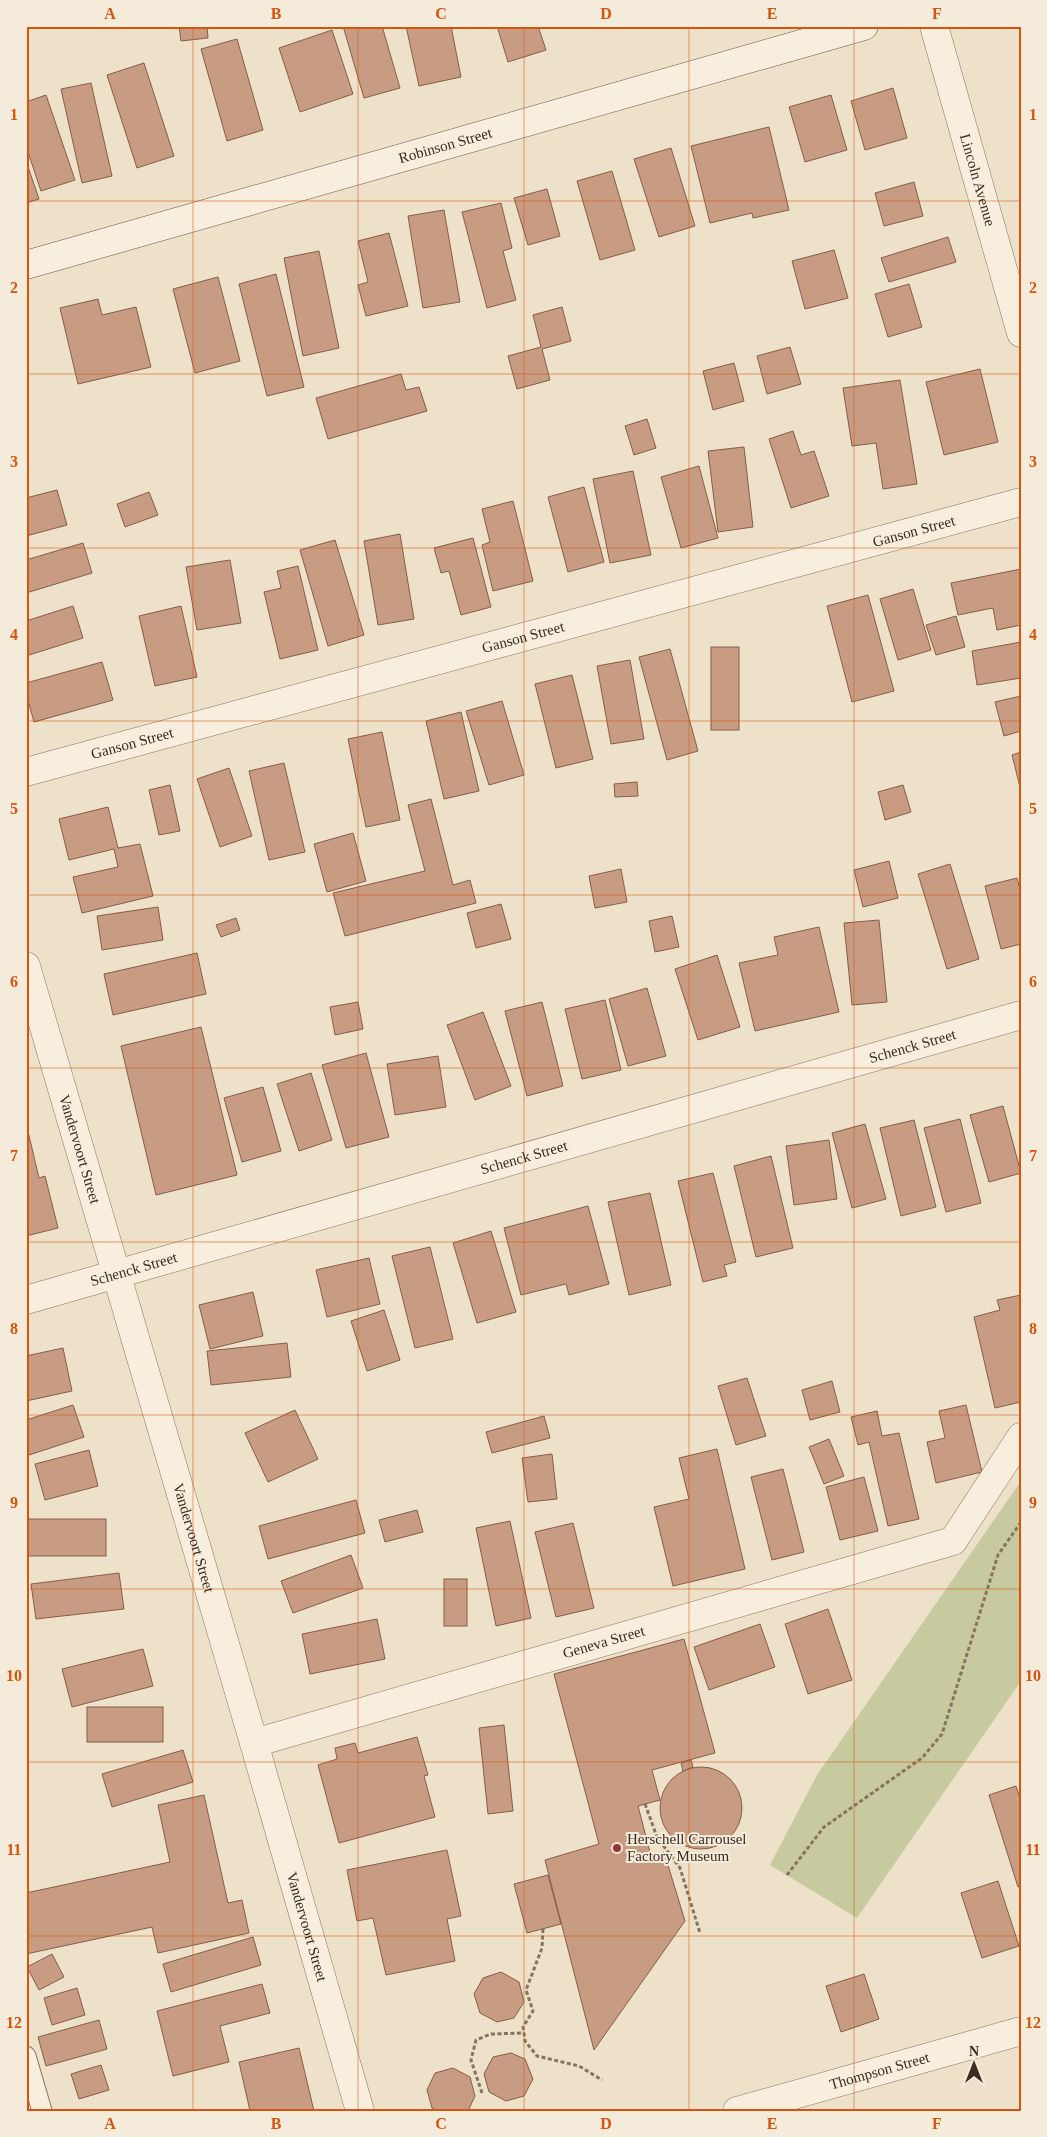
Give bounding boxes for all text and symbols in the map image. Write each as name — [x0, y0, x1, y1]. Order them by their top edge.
text: A — [104, 5, 116, 22]
text: B — [271, 5, 282, 22]
text: C — [435, 5, 447, 22]
text: D — [600, 5, 612, 22]
text: E — [767, 5, 777, 22]
text: F — [932, 5, 942, 22]
text: 1 — [10, 106, 18, 123]
text: 1 — [1029, 106, 1037, 123]
street label: Robinson Street — [397, 124, 495, 166]
street label: Lincoln Avenue — [957, 132, 998, 228]
text: 2 — [10, 279, 18, 296]
text: 2 — [1029, 279, 1037, 296]
text: 3 — [10, 453, 18, 470]
text: 3 — [1029, 453, 1037, 470]
street label: Ganson Street — [871, 512, 958, 550]
street label: Ganson Street — [480, 618, 567, 656]
text: 4 — [10, 626, 18, 643]
text: 4 — [1029, 626, 1037, 643]
street label: Ganson Street — [89, 724, 176, 762]
text: 5 — [10, 800, 18, 817]
text: 5 — [1029, 800, 1037, 817]
text: 6 — [10, 973, 18, 990]
text: 6 — [1029, 973, 1037, 990]
street label: Schenck Street — [867, 1026, 958, 1066]
street label: Vandervoort Street — [56, 1093, 104, 1207]
street label: Schenck Street — [479, 1137, 570, 1177]
text: 7 — [10, 1147, 18, 1164]
text: 7 — [1029, 1147, 1037, 1164]
street label: Schenck Street — [88, 1249, 180, 1289]
text: 8 — [10, 1320, 18, 1337]
text: 8 — [1029, 1320, 1037, 1337]
street label: Vandervoort Street — [170, 1481, 218, 1595]
text: 9 — [10, 1494, 18, 1511]
text: 9 — [1029, 1494, 1037, 1511]
street label: Geneva Street — [561, 1622, 647, 1661]
text: 10 — [6, 1667, 22, 1684]
text: 10 — [1025, 1667, 1041, 1684]
place label: Herschell Carrousel Factory Museum — [627, 1831, 747, 1864]
text: 11 — [6, 1841, 22, 1858]
text: 11 — [1025, 1841, 1041, 1858]
marker: Herschell Carrousel Factory Museum — [611, 1842, 623, 1854]
street label: Vandervoort Street — [284, 1870, 330, 1984]
text: 12 — [6, 2014, 22, 2031]
text: 12 — [1025, 2014, 1041, 2031]
north arrow — [950, 2040, 1000, 2090]
text: N — [969, 2044, 979, 2059]
street label: Thompson Street — [828, 2049, 932, 2093]
text: A — [104, 2115, 116, 2132]
text: B — [271, 2115, 282, 2132]
text: C — [435, 2115, 447, 2132]
text: D — [600, 2115, 612, 2132]
text: E — [767, 2115, 777, 2132]
text: F — [932, 2115, 942, 2132]

